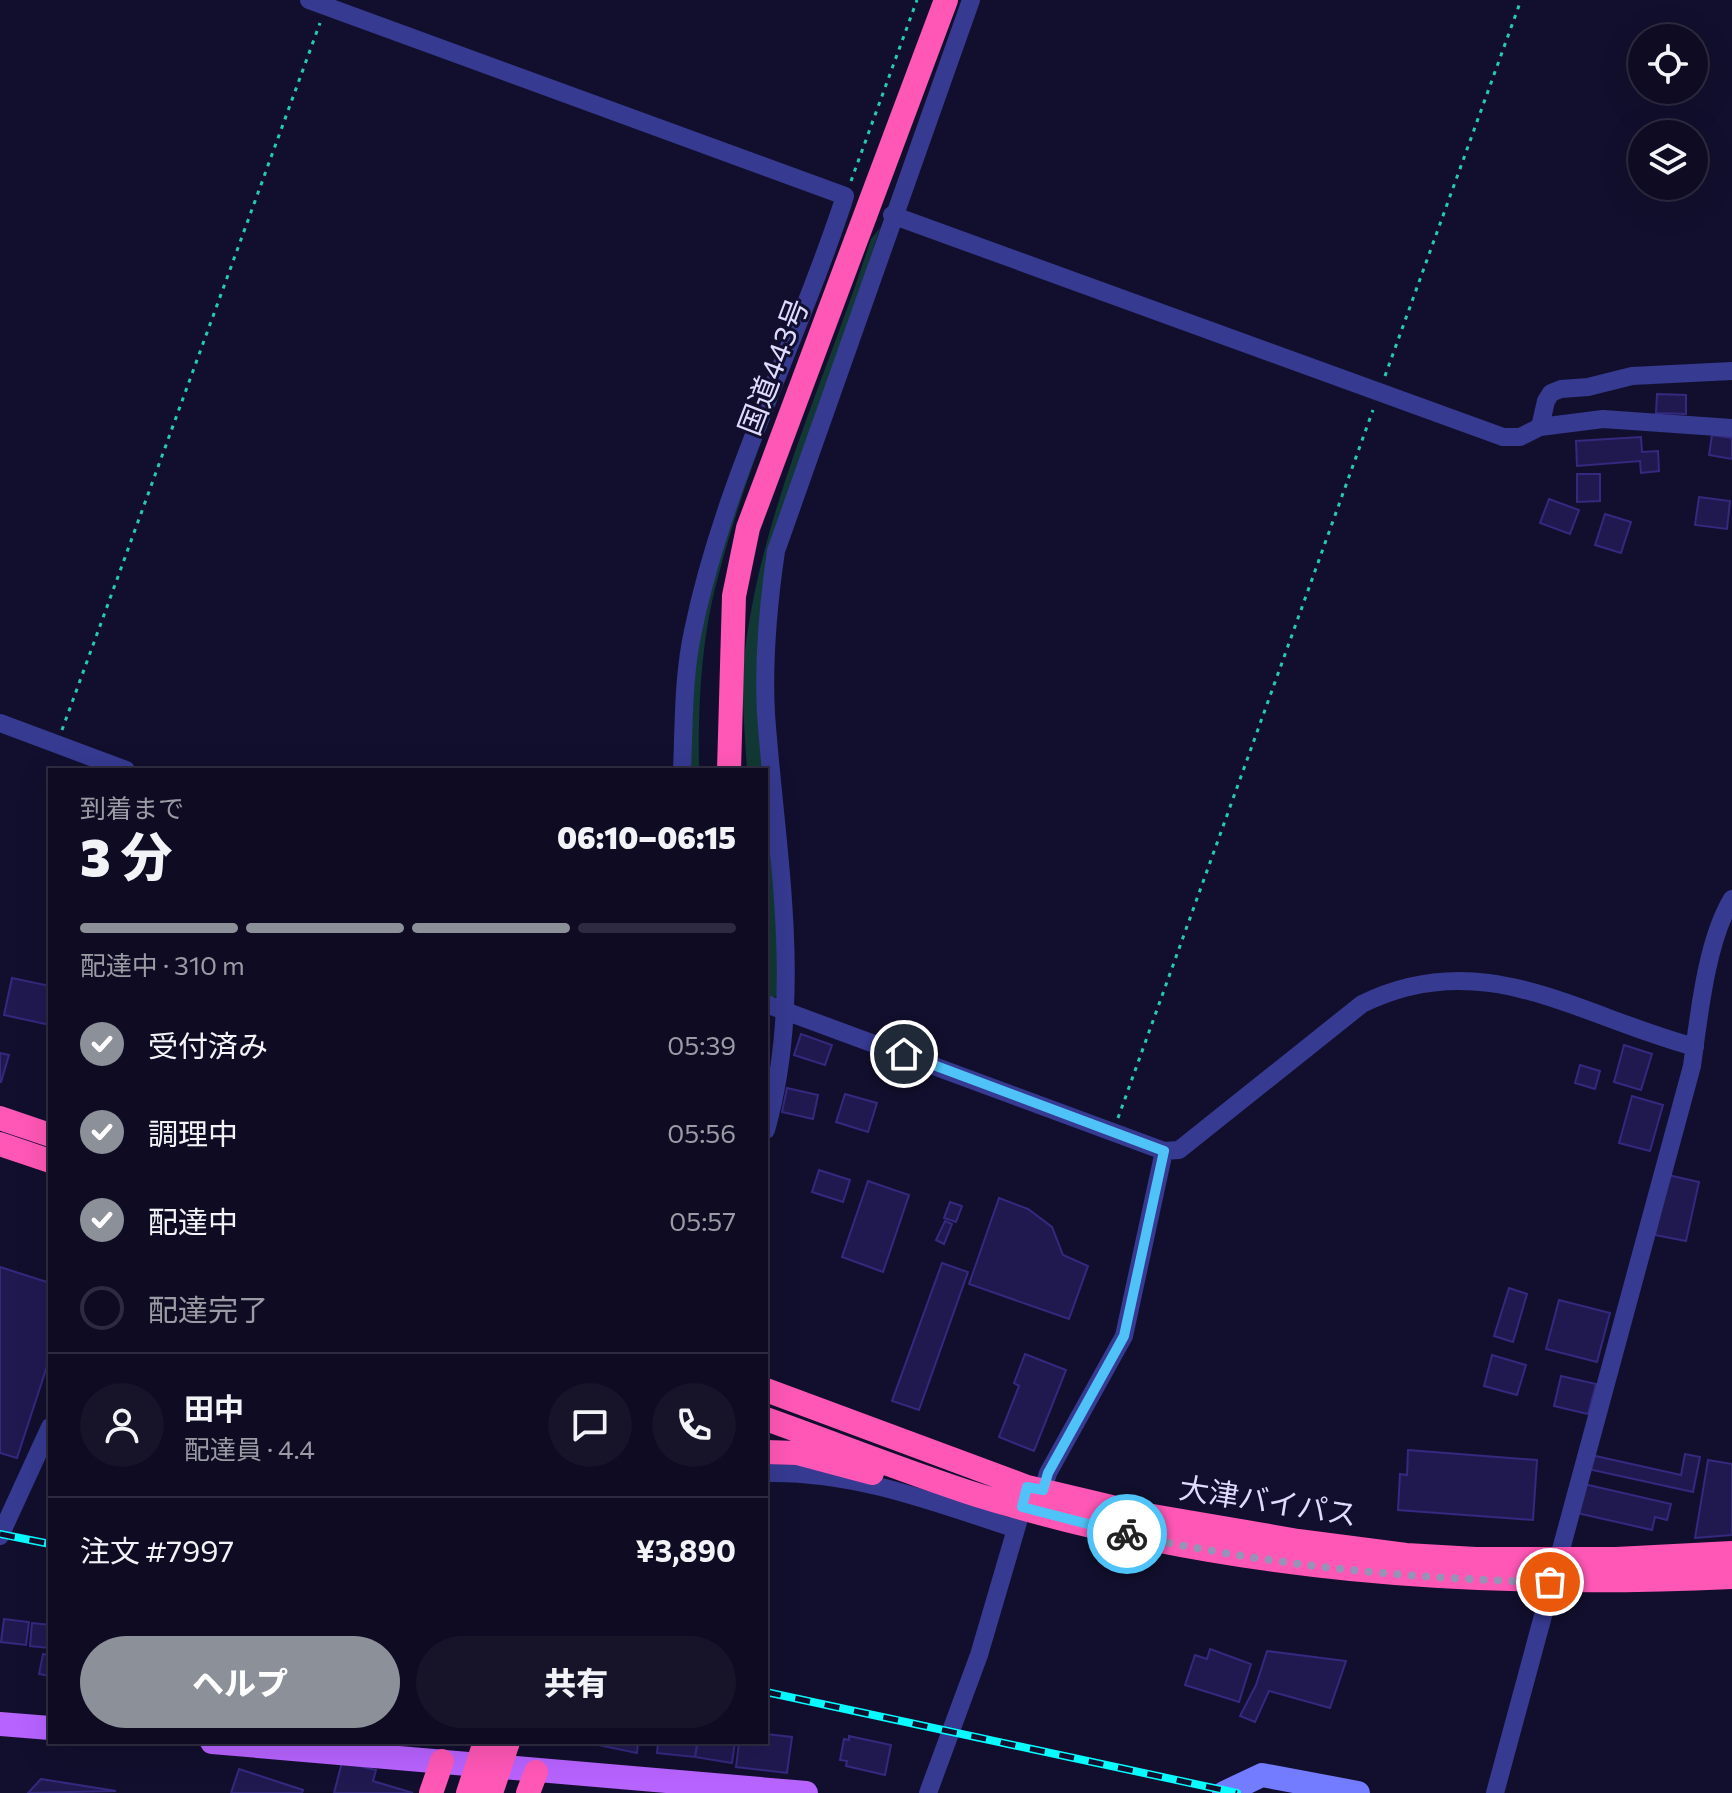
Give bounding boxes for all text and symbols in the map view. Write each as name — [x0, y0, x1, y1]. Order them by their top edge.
map controls — [1628, 24, 1708, 200]
button: locate — [1628, 24, 1708, 104]
button: layers — [1628, 120, 1708, 200]
street label: 国道443号 — [729, 293, 815, 440]
text: 到着まで — [80, 792, 184, 823]
text: 06:10–06:15 — [557, 818, 736, 855]
text: 3 分 — [80, 823, 173, 887]
text: 配達中 · 310 m — [80, 949, 245, 980]
pin — [870, 1020, 938, 1088]
icon: check — [80, 1022, 124, 1066]
text: 受付済み — [148, 1026, 268, 1063]
text: 05:39 — [667, 1029, 736, 1060]
icon: home — [882, 1032, 926, 1076]
icon: check — [80, 1110, 124, 1154]
text: 調理中 — [148, 1114, 238, 1151]
text: 05:56 — [667, 1117, 736, 1148]
icon: check — [80, 1198, 124, 1242]
text: 配達中 — [148, 1202, 238, 1239]
text: 05:57 — [669, 1205, 736, 1236]
text: 配達完了 — [148, 1290, 268, 1327]
button: person — [80, 1383, 164, 1467]
button: chat — [548, 1383, 632, 1467]
button: phone — [652, 1383, 736, 1467]
text: 田中 — [184, 1389, 244, 1426]
text: 配達員 · 4.4 — [184, 1433, 315, 1464]
street label: 大津バイパス — [1177, 1467, 1360, 1532]
courier — [1087, 1494, 1167, 1574]
icon: bike — [1105, 1512, 1149, 1556]
text: 注文 #7997 — [80, 1531, 234, 1568]
text: ¥3,890 — [636, 1531, 736, 1568]
pin — [1516, 1548, 1584, 1616]
icon: bag — [1528, 1560, 1572, 1604]
button: ヘルプ — [80, 1636, 400, 1728]
button: 共有 — [416, 1636, 736, 1728]

